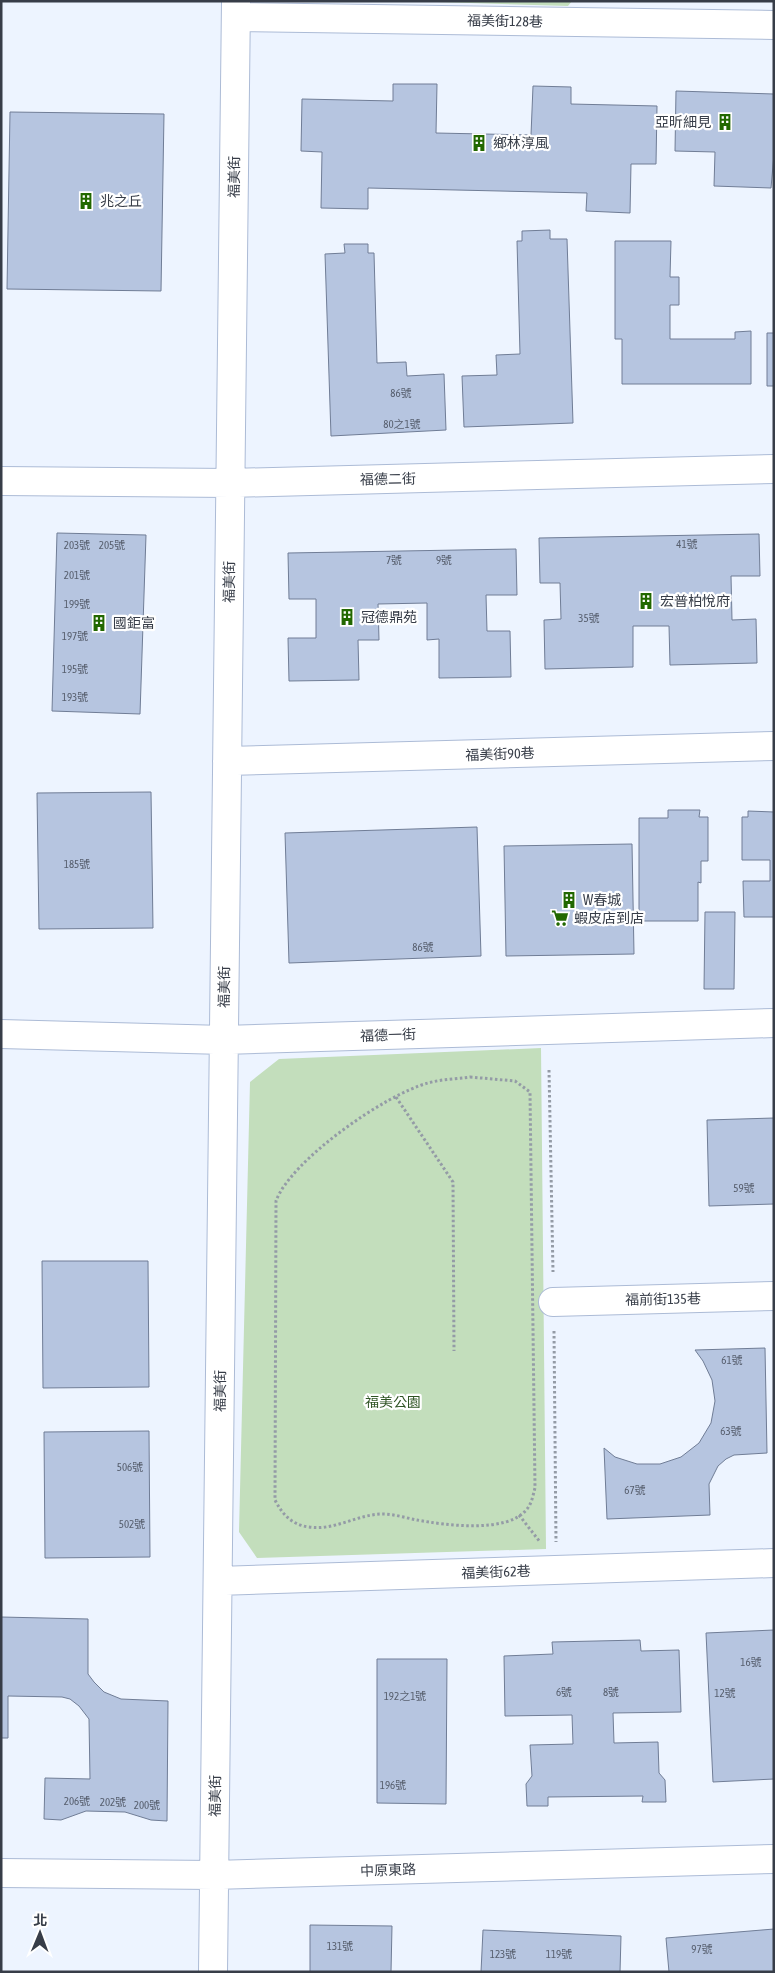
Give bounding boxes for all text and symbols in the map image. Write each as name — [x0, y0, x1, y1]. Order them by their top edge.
street label: 福美街128巷 — [467, 12, 543, 30]
building icon: 亞昕細見 — [715, 112, 735, 132]
place label: 亞昕細見 — [655, 114, 711, 130]
building icon: 鄉林淳風 — [469, 133, 489, 153]
place label: 鄉林淳風 — [493, 135, 549, 151]
street label: 福美街 — [226, 156, 242, 198]
building icon: 兆之丘 — [76, 191, 96, 211]
place label: 兆之丘 — [100, 193, 142, 209]
house number: 86號 — [390, 387, 412, 399]
house number: 80之1號 — [383, 418, 421, 430]
street label: 福德二街 — [360, 471, 416, 487]
house number: 41號 — [676, 538, 698, 550]
house number: 203號 — [64, 539, 90, 551]
house number: 205號 — [99, 539, 125, 551]
house number: 7號 — [386, 554, 402, 566]
house number: 9號 — [436, 554, 452, 566]
street label: 福美街 — [221, 561, 237, 603]
house number: 201號 — [64, 569, 90, 581]
building icon: 宏普柏悅府 — [636, 591, 656, 611]
place label: 宏普柏悅府 — [660, 593, 730, 609]
house number: 199號 — [64, 598, 90, 610]
building icon: 冠德鼎苑 — [337, 607, 357, 627]
place label: 冠德鼎苑 — [361, 609, 417, 625]
house number: 35號 — [578, 612, 600, 624]
building icon: 國鉅富 — [89, 613, 109, 633]
place label: 國鉅富 — [113, 615, 155, 631]
house number: 197號 — [62, 630, 88, 642]
house number: 195號 — [62, 663, 88, 675]
house number: 193號 — [62, 691, 88, 703]
street label: 福美街90巷 — [465, 745, 535, 763]
house number: 185號 — [64, 858, 90, 870]
building icon: W春城 — [559, 890, 579, 910]
place label: W春城 — [583, 892, 621, 908]
supermarket icon: 蝦皮店到店 — [550, 908, 570, 928]
place label: 蝦皮店到店 — [574, 910, 644, 926]
house number: 86號 — [412, 941, 434, 953]
street label: 福美街 — [216, 966, 232, 1008]
street label: 福德一街 — [360, 1026, 416, 1044]
house number: 59號 — [733, 1182, 755, 1194]
street label: 福前街135巷 — [625, 1290, 701, 1308]
house number: 61號 — [721, 1354, 743, 1366]
street label: 福美街 — [212, 1370, 228, 1412]
park label: 福美公園 — [365, 1394, 421, 1410]
house number: 63號 — [720, 1425, 742, 1437]
house number: 506號 — [117, 1461, 143, 1473]
house number: 67號 — [624, 1484, 646, 1496]
house number: 502號 — [119, 1518, 145, 1530]
street label: 福美街62巷 — [461, 1563, 531, 1581]
house number: 16號 — [740, 1656, 762, 1668]
house number: 6號 — [556, 1686, 572, 1698]
house number: 8號 — [603, 1686, 619, 1698]
house number: 12號 — [714, 1687, 736, 1699]
house number: 192之1號 — [384, 1690, 426, 1702]
street label: 福美街 — [207, 1775, 223, 1817]
house number: 196號 — [380, 1779, 406, 1791]
house number: 206號 — [64, 1795, 90, 1807]
house number: 202號 — [100, 1796, 126, 1808]
house number: 200號 — [134, 1799, 160, 1811]
street label: 中原東路 — [360, 1861, 416, 1879]
north arrow — [15, 1908, 65, 1958]
text: 北 — [33, 1912, 47, 1928]
house number: 131號 — [327, 1940, 353, 1952]
house number: 97號 — [691, 1943, 713, 1955]
house number: 123號 — [490, 1948, 516, 1960]
house number: 119號 — [546, 1948, 572, 1960]

